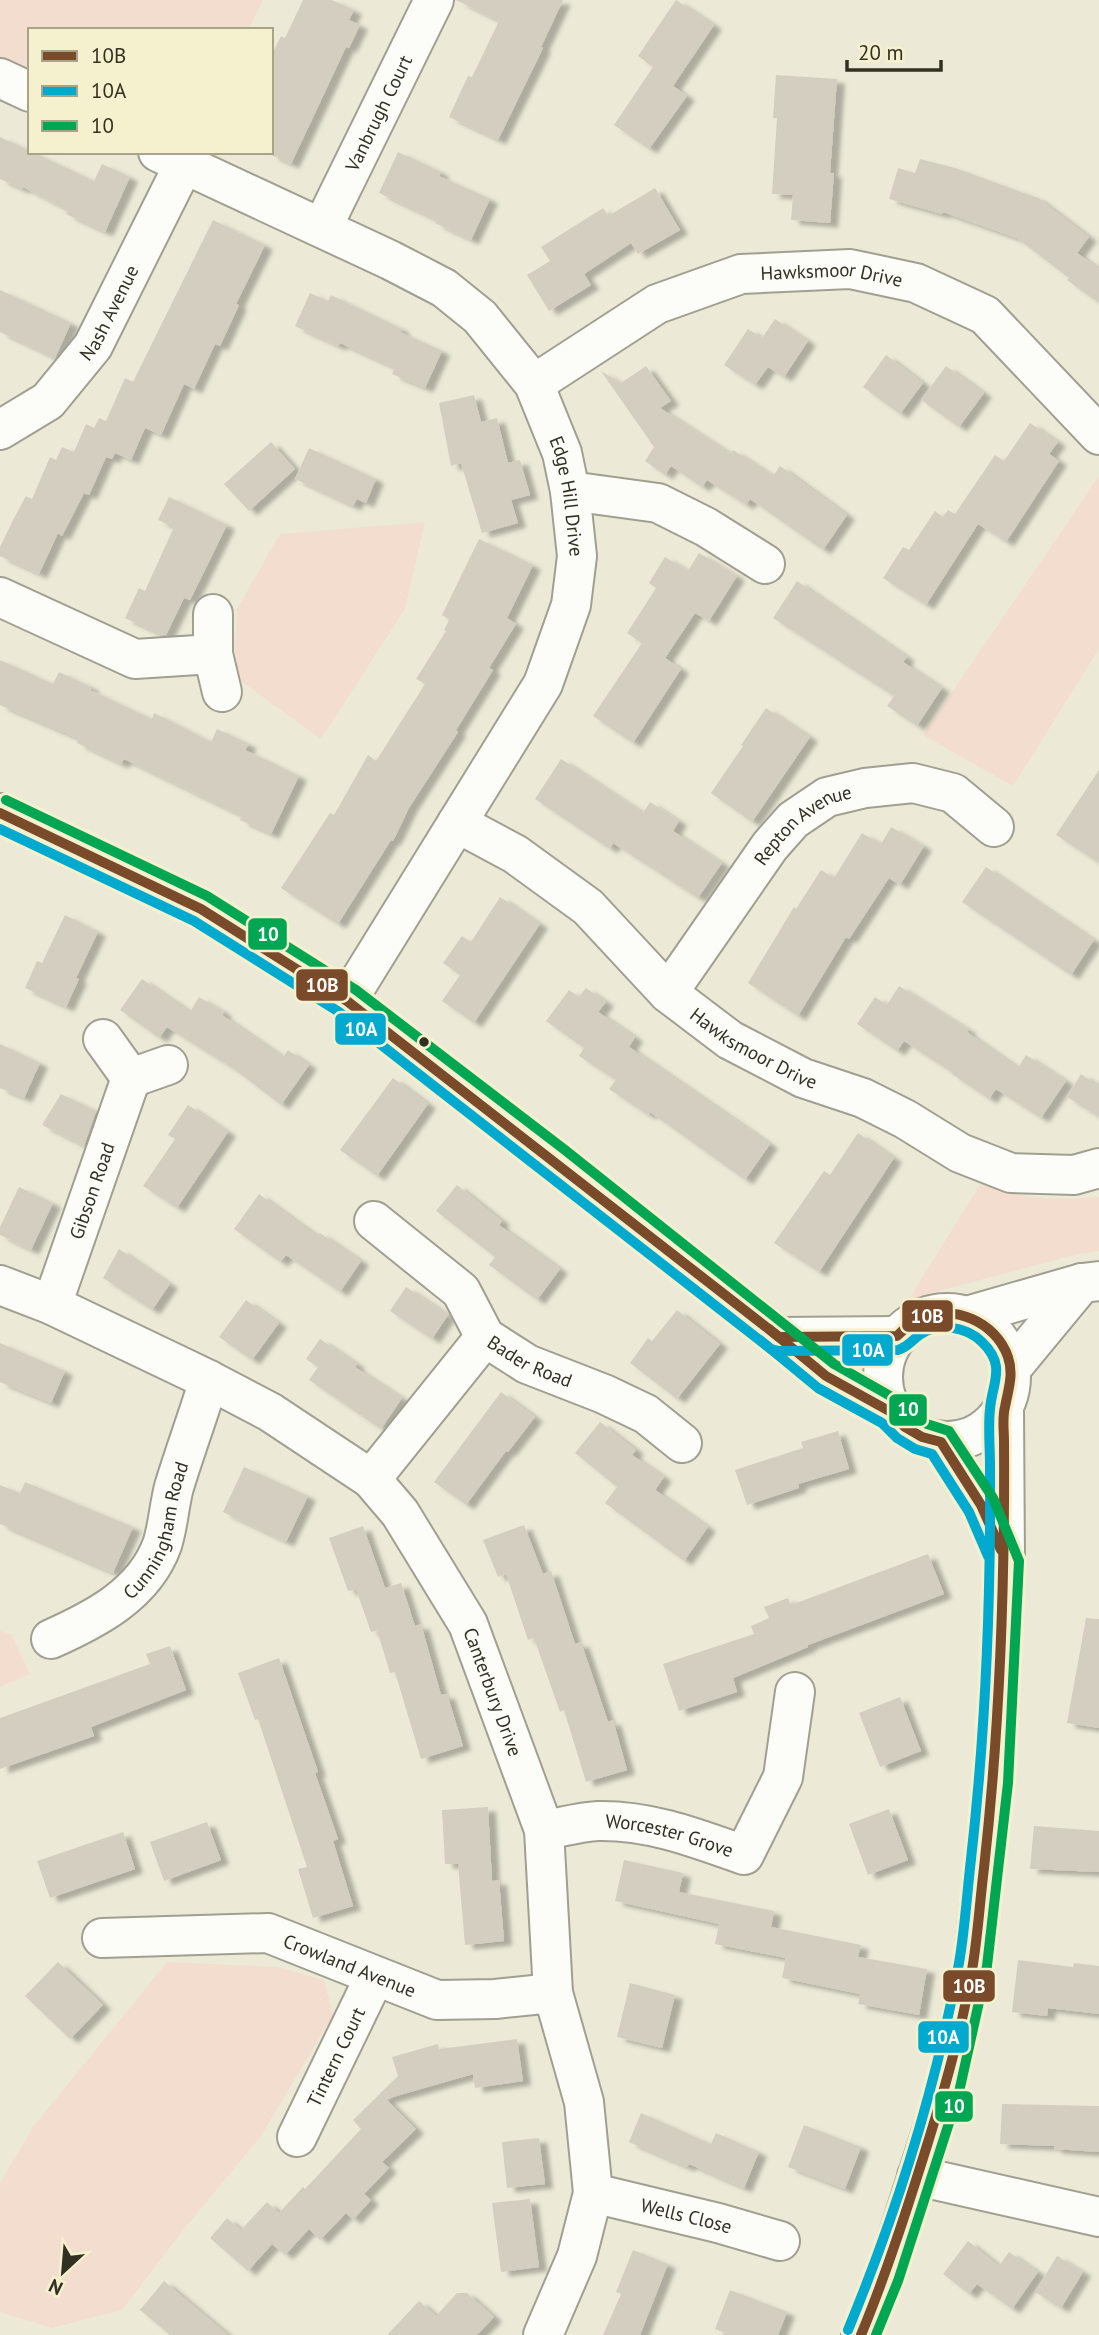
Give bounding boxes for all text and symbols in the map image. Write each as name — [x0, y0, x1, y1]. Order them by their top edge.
legend — [28, 28, 273, 154]
scale bar — [847, 28, 942, 72]
text: 20 m — [858, 39, 904, 66]
text: 10B — [91, 42, 126, 69]
street label: Vanbrugh Court — [339, 51, 417, 176]
text: 10A — [91, 77, 127, 104]
text: 10 — [91, 112, 114, 139]
street label: Hawksmoor Drive — [760, 257, 905, 292]
street label: Nash Avenue — [74, 261, 144, 366]
street label: Edge Hill Drive — [544, 432, 589, 558]
street label: Repton Avenue — [748, 780, 854, 870]
line badge: 10 — [247, 917, 288, 951]
text: 10 — [257, 922, 279, 946]
line badge: 10B — [295, 968, 349, 1002]
text: 10B — [306, 973, 338, 997]
street label: Hawksmoor Drive — [685, 1002, 820, 1094]
line badge: 10A — [334, 1012, 387, 1046]
text: 10A — [344, 1017, 378, 1041]
unlabelled marker — [417, 1035, 431, 1049]
street label: Gibson Road — [64, 1139, 120, 1242]
line badge: 10B — [901, 1299, 954, 1333]
text: 10B — [911, 1304, 943, 1328]
street label: Bader Road — [483, 1330, 576, 1392]
line badge: 10A — [841, 1333, 894, 1367]
text: 10A — [851, 1338, 885, 1362]
line badge: 10 — [888, 1393, 928, 1427]
text: 10 — [897, 1397, 919, 1421]
street label: Cunningham Road — [118, 1458, 193, 1604]
street label: Canterbury Drive — [458, 1624, 528, 1760]
street label: Worcester Grove — [605, 1809, 737, 1862]
street label: Crowland Avenue — [280, 1928, 419, 2002]
line badge: 10B — [942, 1969, 996, 2003]
text: 10B — [953, 1974, 985, 1998]
street label: Tintern Court — [301, 2003, 370, 2111]
line badge: 10A — [917, 2020, 970, 2054]
text: 10A — [926, 2025, 960, 2049]
line badge: 10 — [934, 2090, 974, 2123]
text: 10 — [943, 2094, 965, 2118]
street label: Wells Close — [638, 2193, 735, 2238]
north arrow — [28, 2237, 98, 2307]
text: N — [45, 2274, 66, 2301]

